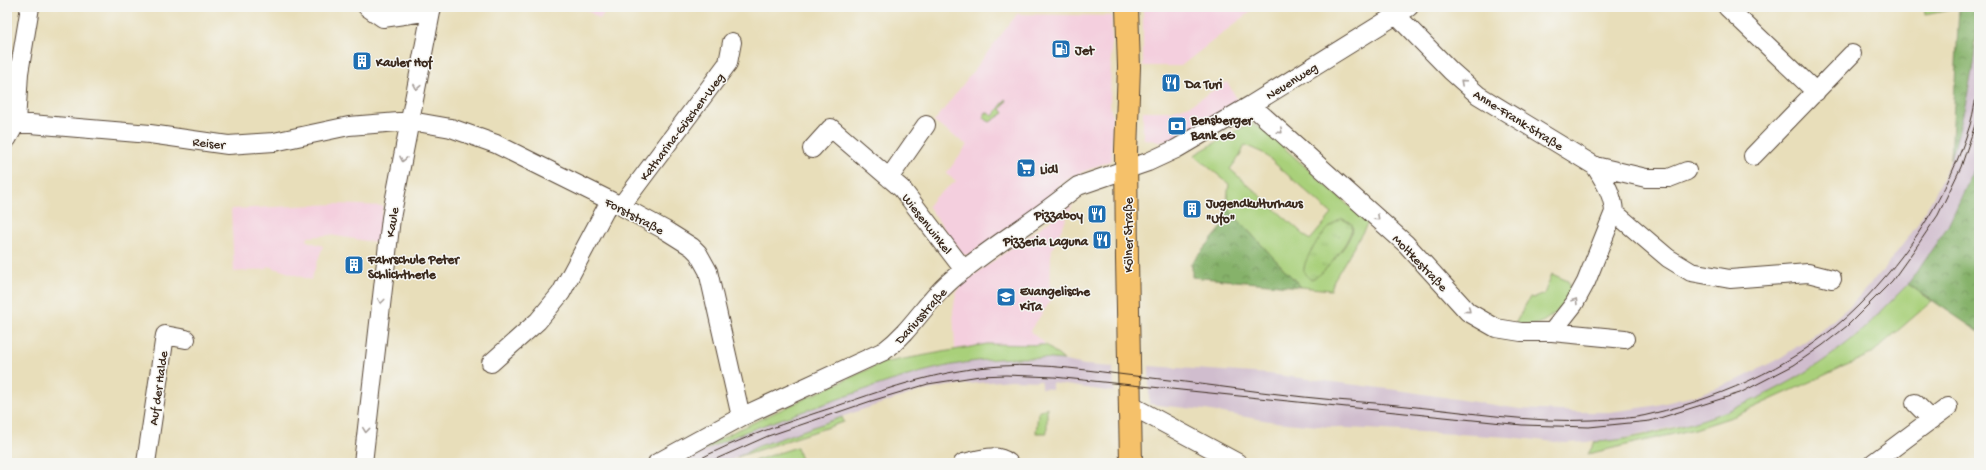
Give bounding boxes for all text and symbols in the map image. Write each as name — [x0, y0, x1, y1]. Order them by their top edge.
fuel station icon: Jet — [1050, 38, 1072, 60]
place label: Jet — [1074, 44, 1096, 59]
building icon: Kauler Hof — [351, 50, 373, 72]
place label: Kauler Hof — [375, 55, 434, 71]
street label: Neuenweg — [1264, 60, 1321, 104]
street label: Katharina-Güschen-Weg — [637, 71, 729, 184]
restaurant icon: Da Turi — [1160, 72, 1182, 94]
place label: Da Turi — [1184, 78, 1222, 93]
one-way arrow — [1460, 79, 1468, 87]
one-way arrow — [413, 83, 422, 90]
street label: Anne-Frank-Straße — [1470, 87, 1566, 155]
place label: Bensberger Bank eG — [1190, 114, 1254, 144]
bank icon: Bensberger Bank eG — [1166, 115, 1188, 137]
one-way arrow — [1276, 126, 1283, 133]
street label: Reiser — [192, 135, 227, 154]
one-way arrow — [400, 156, 408, 162]
supermarket icon: Lidl — [1015, 157, 1037, 179]
place label: Lidl — [1040, 163, 1058, 178]
street label: Wiesenwinkel — [898, 191, 954, 258]
street label: Forststraße — [601, 195, 666, 239]
street label: Kölner Straße — [1122, 197, 1137, 273]
place label: Jugendkulturhaus "Ufo" — [1205, 197, 1304, 227]
building icon: Jugendkulturhaus "Ufo" — [1181, 198, 1203, 220]
restaurant icon: Pizzaboy — [1086, 203, 1108, 225]
street label: Kaule — [384, 206, 403, 238]
place label: Pizzaboy — [1033, 209, 1084, 224]
one-way arrow — [1372, 213, 1380, 221]
restaurant icon: Pizzeria Laguna — [1091, 229, 1113, 251]
street label: Moltkestraße — [1388, 232, 1450, 295]
place label: Pizzeria Laguna — [1002, 235, 1089, 250]
place label: Fahrschule Peter Schlichtherle — [367, 253, 460, 283]
building icon: Fahrschule Peter Schlichtherle — [343, 254, 365, 276]
street label: Dariusstraße — [892, 285, 951, 349]
place label: Evangelische KiTa — [1019, 285, 1091, 315]
school or university icon: Evangelische KiTa — [995, 286, 1017, 308]
one-way arrow — [376, 298, 385, 304]
one-way arrow — [1571, 298, 1578, 305]
one-way arrow — [1463, 306, 1471, 313]
street label: Auf der Halde — [147, 350, 172, 426]
one-way arrow — [362, 427, 371, 434]

